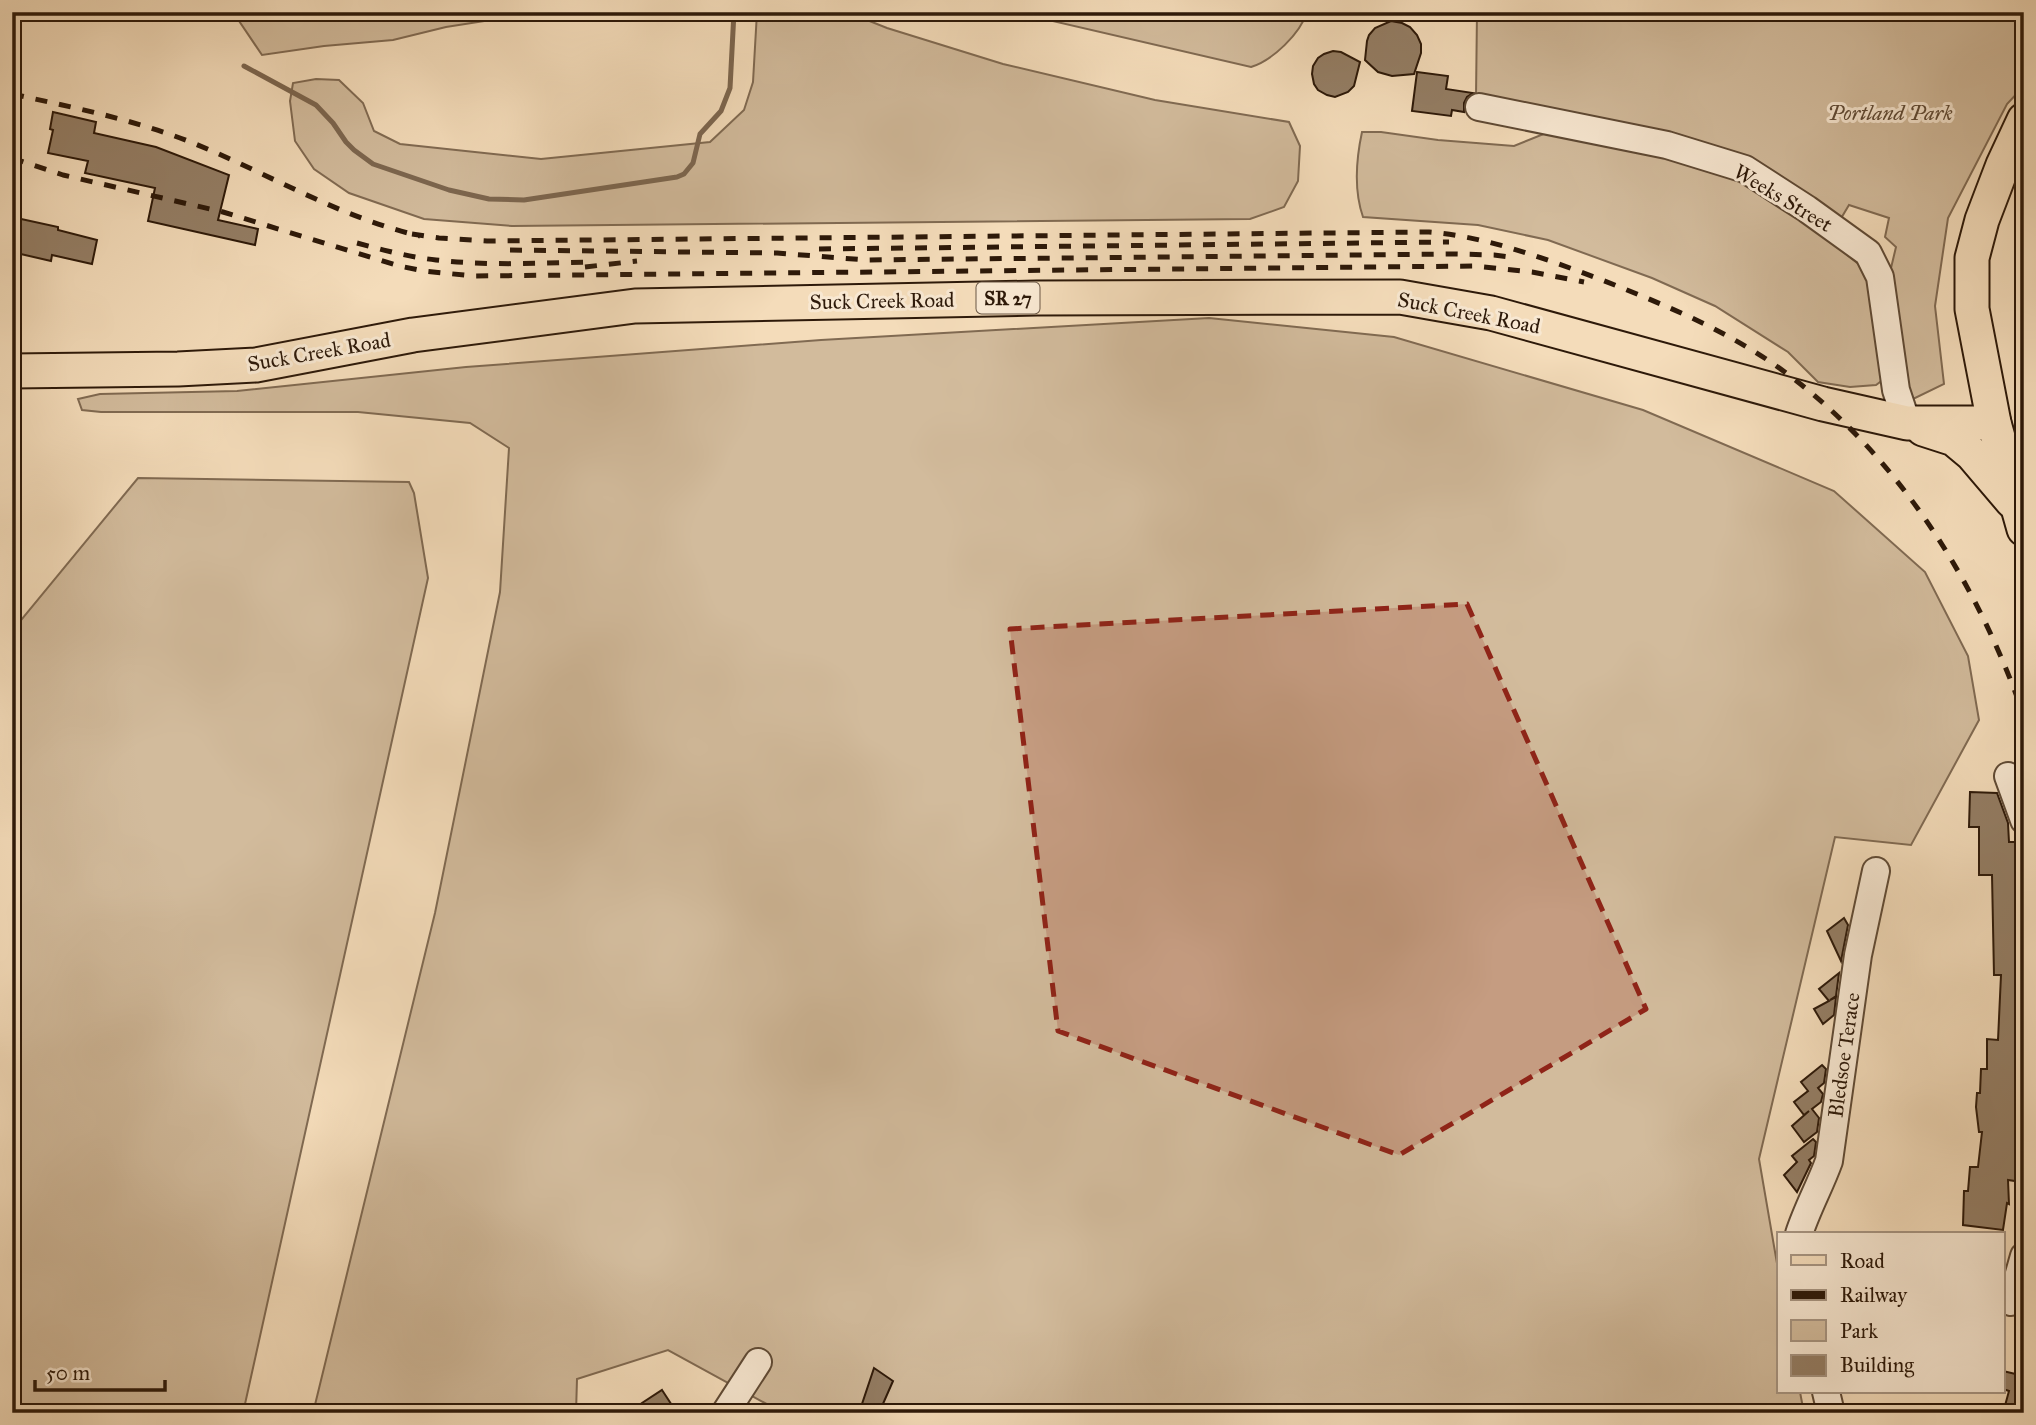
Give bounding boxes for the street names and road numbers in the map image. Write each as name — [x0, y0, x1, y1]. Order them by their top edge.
street label: Weeks Street — [1729, 158, 1838, 238]
road number: SR 27 — [976, 282, 1040, 314]
street label: Suck Creek Road — [1395, 286, 1543, 340]
street label: Suck Creek Road — [809, 287, 955, 315]
street label: Suck Creek Road — [245, 327, 393, 377]
street label: Bledsoe Terace — [1822, 990, 1866, 1119]

